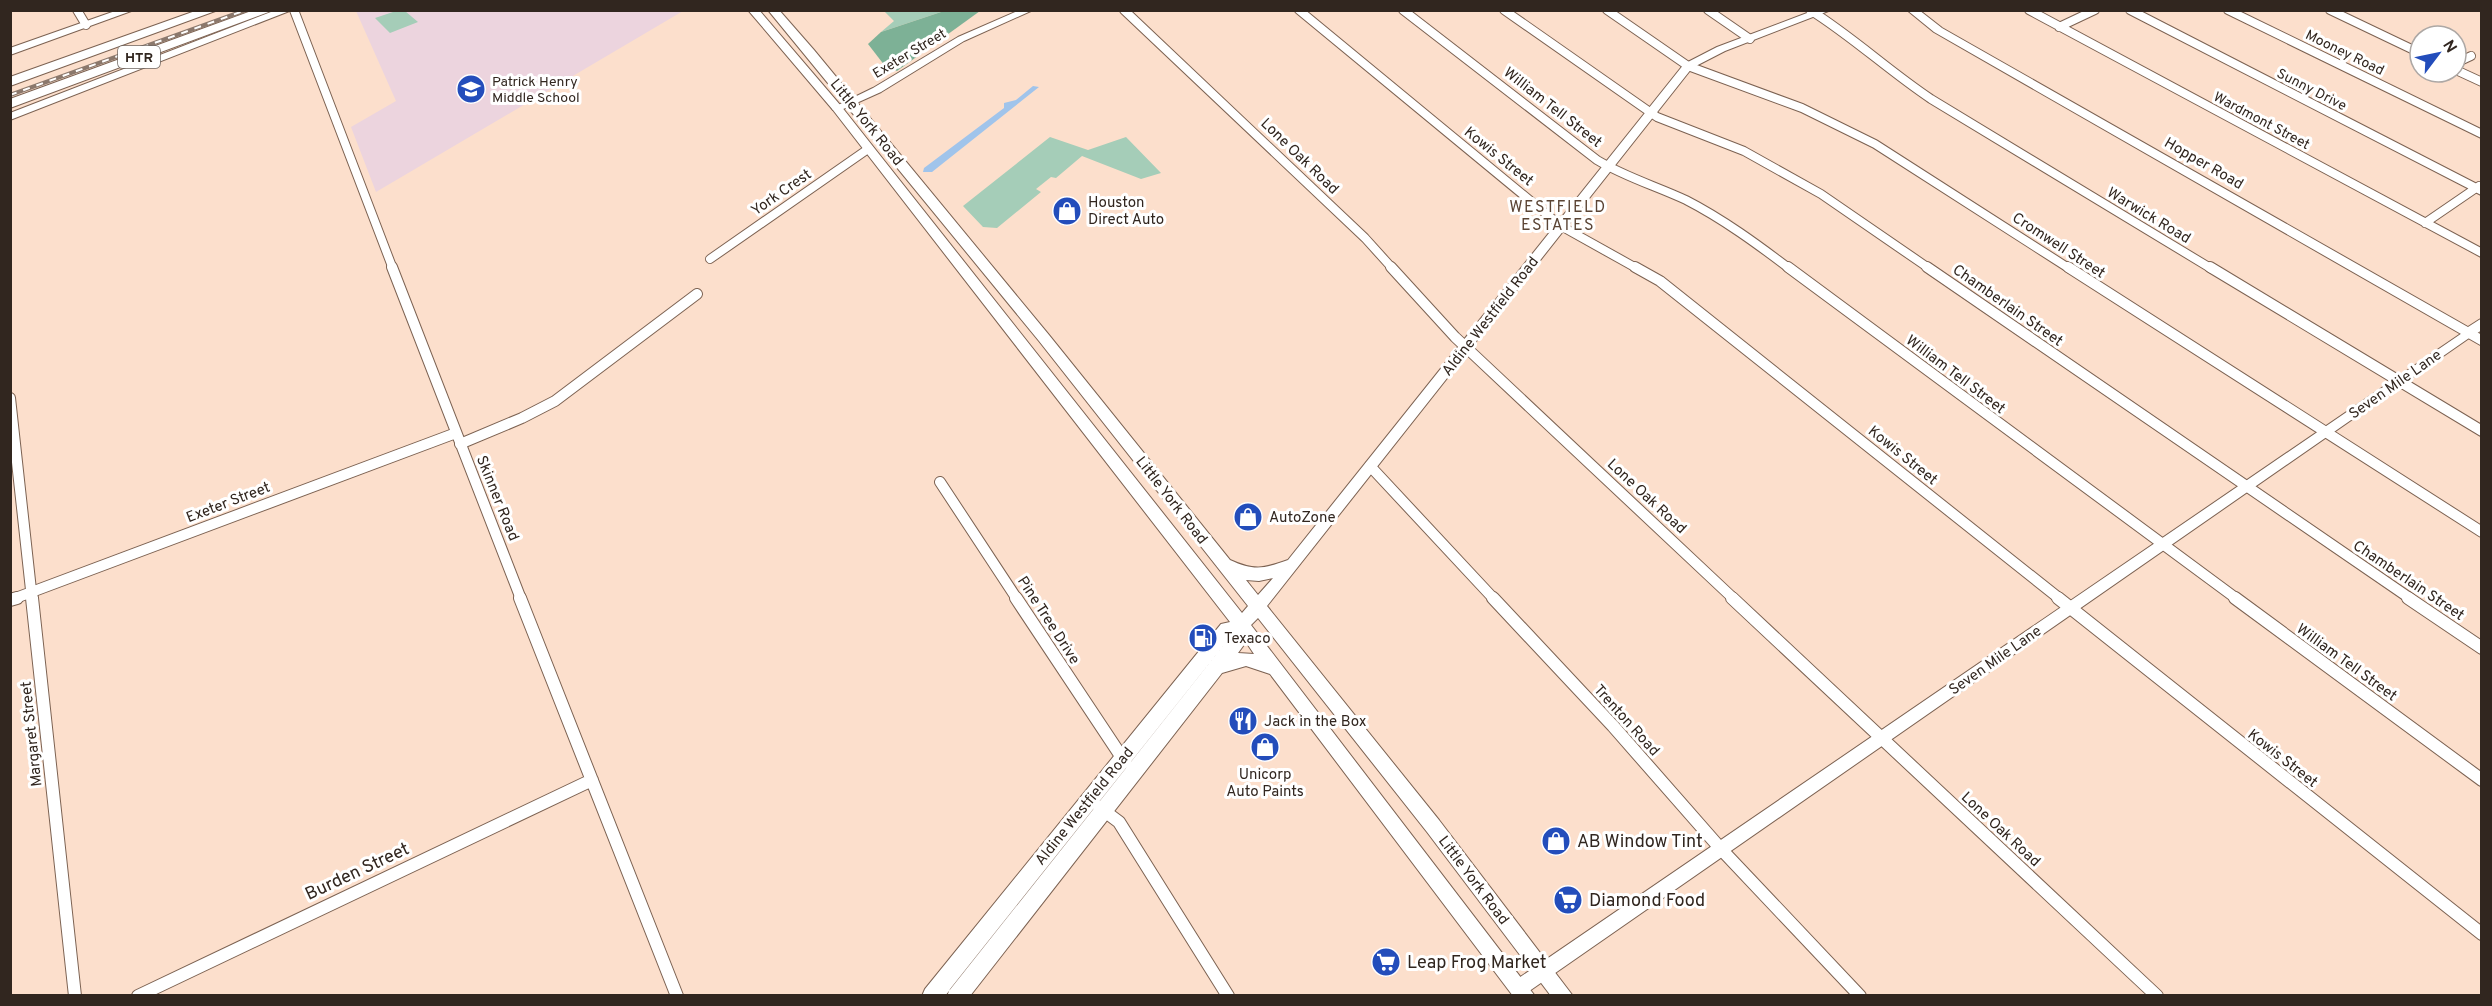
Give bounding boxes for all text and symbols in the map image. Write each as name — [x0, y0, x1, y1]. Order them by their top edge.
north arrow — [2408, 24, 2468, 84]
street label: Exeter Street — [870, 26, 950, 83]
street label: Mooney Road — [2302, 27, 2386, 80]
text: N — [2437, 37, 2461, 57]
road number: HTR — [118, 46, 160, 68]
street label: William Tell Street — [1499, 64, 1605, 153]
street label: Sunny Drive — [2274, 65, 2349, 115]
school or university icon: Patrick Henry Middle School — [455, 73, 487, 105]
place label: Patrick Henry Middle School — [492, 74, 580, 107]
street label: Little York Road — [825, 76, 907, 170]
street label: Wardmont Street — [2210, 89, 2312, 154]
street label: Lone Oak Road — [1256, 115, 1342, 199]
street label: Kowis Street — [1459, 123, 1537, 191]
street label: Hopper Road — [2160, 134, 2246, 195]
street label: York Crest — [748, 166, 816, 221]
street label: Warwick Road — [2103, 184, 2194, 249]
place label: Houston Direct Auto — [1088, 194, 1164, 230]
shop icon: Houston Direct Auto — [1051, 195, 1083, 227]
district label: WESTFIELD ESTATES — [1509, 198, 1607, 236]
street label: Cromwell Street — [2008, 209, 2108, 283]
street label: Aldine Westfield Road — [1439, 253, 1544, 380]
street label: Chamberlain Street — [1948, 261, 2066, 351]
street label: William Tell Street — [1901, 332, 2009, 419]
street label: Seven Mile Lane — [2346, 346, 2446, 424]
street label: Kowis Street — [1863, 422, 1941, 490]
street label: Skinner Road — [471, 453, 522, 544]
street label: Little York Road — [1131, 453, 1211, 549]
street label: Lone Oak Road — [1602, 455, 1690, 539]
street label: Exeter Street — [184, 479, 273, 528]
shop icon: AutoZone — [1232, 501, 1264, 533]
place label: AutoZone — [1269, 509, 1336, 528]
street label: Chamberlain Street — [2349, 537, 2468, 626]
street label: Pine Tree Drive — [1012, 573, 1083, 668]
street label: William Tell Street — [2292, 620, 2400, 706]
fuel station icon: Texaco — [1187, 622, 1219, 654]
street label: Seven Mile Lane — [1946, 622, 2046, 700]
place label: Texaco — [1224, 630, 1271, 649]
street label: Margaret Street — [18, 680, 47, 787]
street label: Trenton Road — [1589, 681, 1663, 761]
restaurant icon: Jack in the Box — [1227, 705, 1259, 737]
place label: Jack in the Box — [1264, 713, 1367, 732]
street label: Kowis Street — [2243, 726, 2321, 793]
shop icon: Unicorp Auto Paints — [1249, 731, 1281, 763]
street label: Aldine Westfield Road — [1032, 744, 1139, 870]
place label: Unicorp Auto Paints — [1226, 766, 1304, 802]
street label: Lone Oak Road — [1956, 788, 2044, 872]
shop icon: AB Window Tint — [1540, 825, 1572, 857]
place label: AB Window Tint — [1577, 831, 1703, 854]
street label: Little York Road — [1433, 833, 1512, 929]
street label: Burden Street — [302, 838, 413, 907]
supermarket icon: Diamond Food — [1552, 884, 1584, 916]
place label: Diamond Food — [1589, 890, 1705, 913]
supermarket icon: Leap Frog Market — [1370, 946, 1402, 978]
place label: Leap Frog Market — [1407, 952, 1547, 975]

